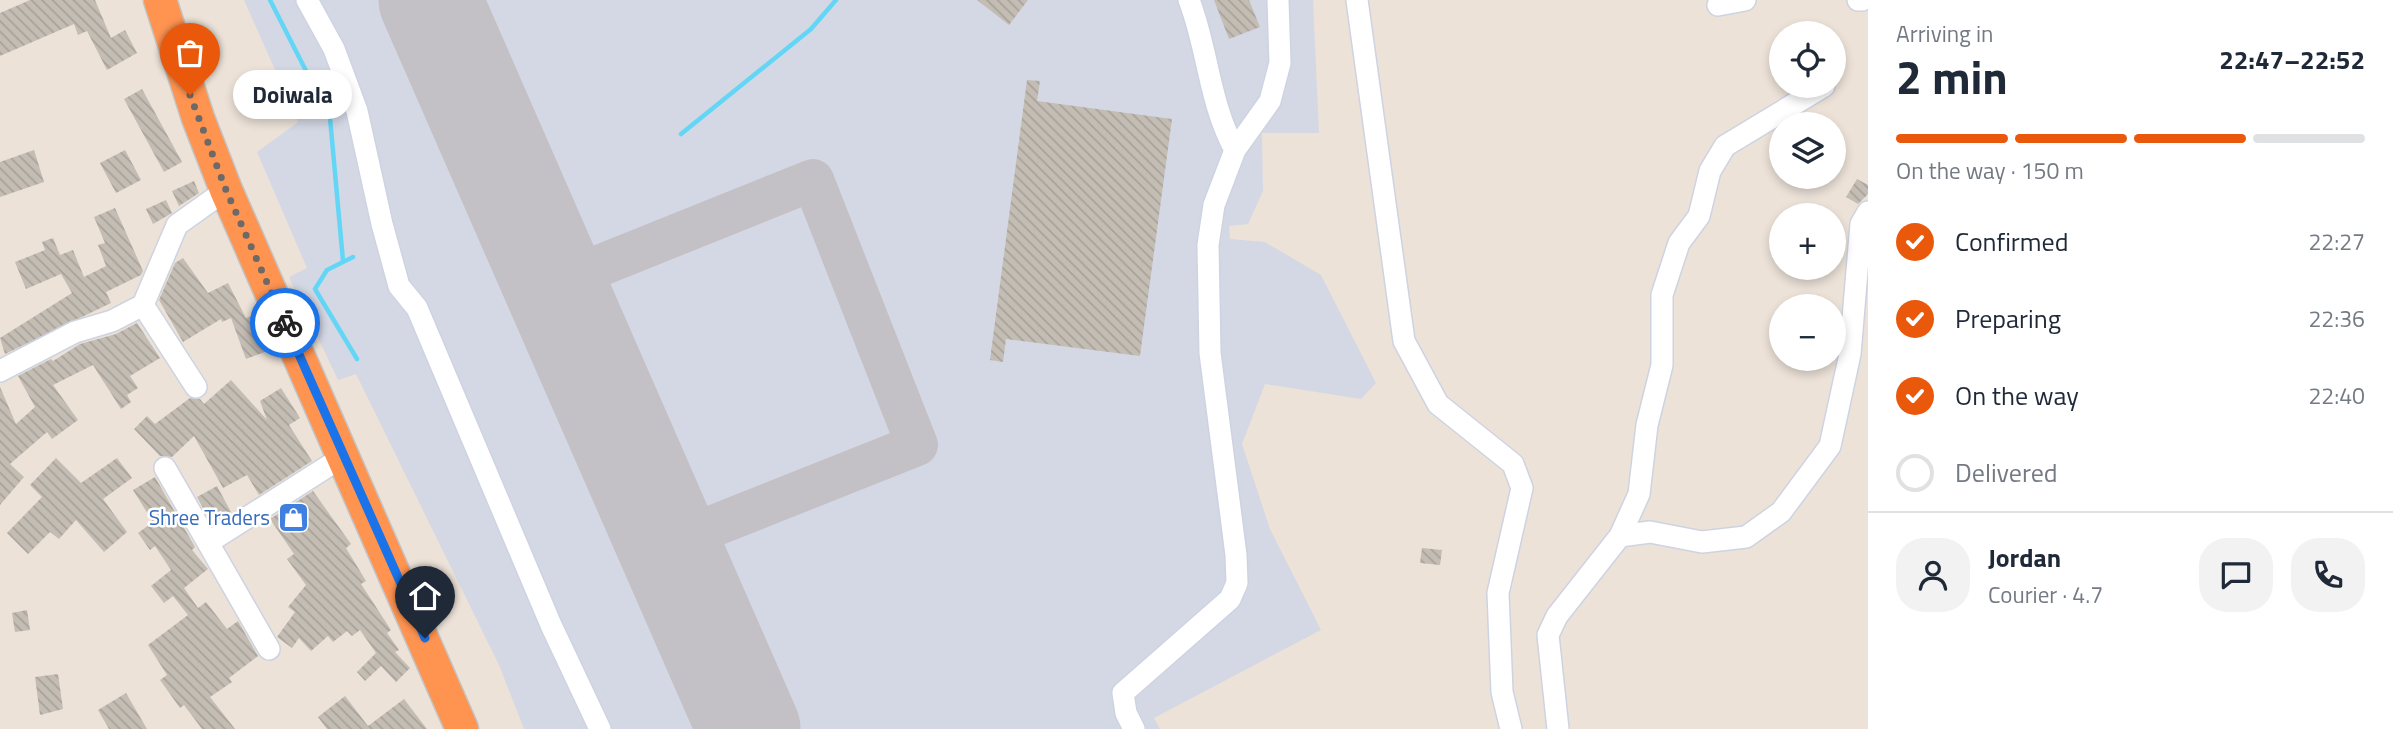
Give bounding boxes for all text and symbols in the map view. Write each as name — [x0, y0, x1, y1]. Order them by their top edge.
text: Arriving in — [1896, 16, 1993, 51]
map controls — [1769, 21, 1846, 371]
button: locate — [1769, 21, 1846, 98]
pin — [160, 23, 220, 95]
icon: bag — [171, 34, 209, 72]
text: 22:47–22:52 — [2219, 40, 2365, 79]
text: 2 min — [1896, 42, 2008, 112]
callout: Doiwala — [232, 70, 351, 119]
text: Doiwala — [252, 77, 333, 112]
button: layers — [1769, 112, 1846, 189]
text: On the way · 150 m — [1896, 153, 2084, 188]
button: + — [1769, 203, 1846, 280]
text: Confirmed — [1955, 222, 2069, 261]
icon: check — [1896, 223, 1934, 261]
text: 22:27 — [2308, 224, 2365, 259]
courier — [250, 288, 320, 358]
button: − — [1769, 294, 1846, 371]
text: Preparing — [1955, 299, 2061, 338]
icon: check — [1896, 300, 1934, 338]
text: 22:36 — [2308, 301, 2365, 336]
icon: bike — [266, 304, 304, 342]
text: On the way — [1955, 376, 2079, 415]
icon: check — [1896, 377, 1934, 415]
text: 22:40 — [2308, 378, 2365, 413]
text: Delivered — [1955, 453, 2058, 492]
place label: Shree Traders — [149, 501, 270, 533]
shop icon: Shree Traders — [276, 501, 310, 535]
button: person — [1896, 538, 1970, 612]
text: Jordan — [1988, 538, 2061, 577]
button: chat — [2199, 538, 2273, 612]
button: phone — [2291, 538, 2365, 612]
pin — [395, 566, 455, 638]
icon: home — [406, 577, 444, 615]
text: Courier · 4.7 — [1988, 577, 2103, 612]

